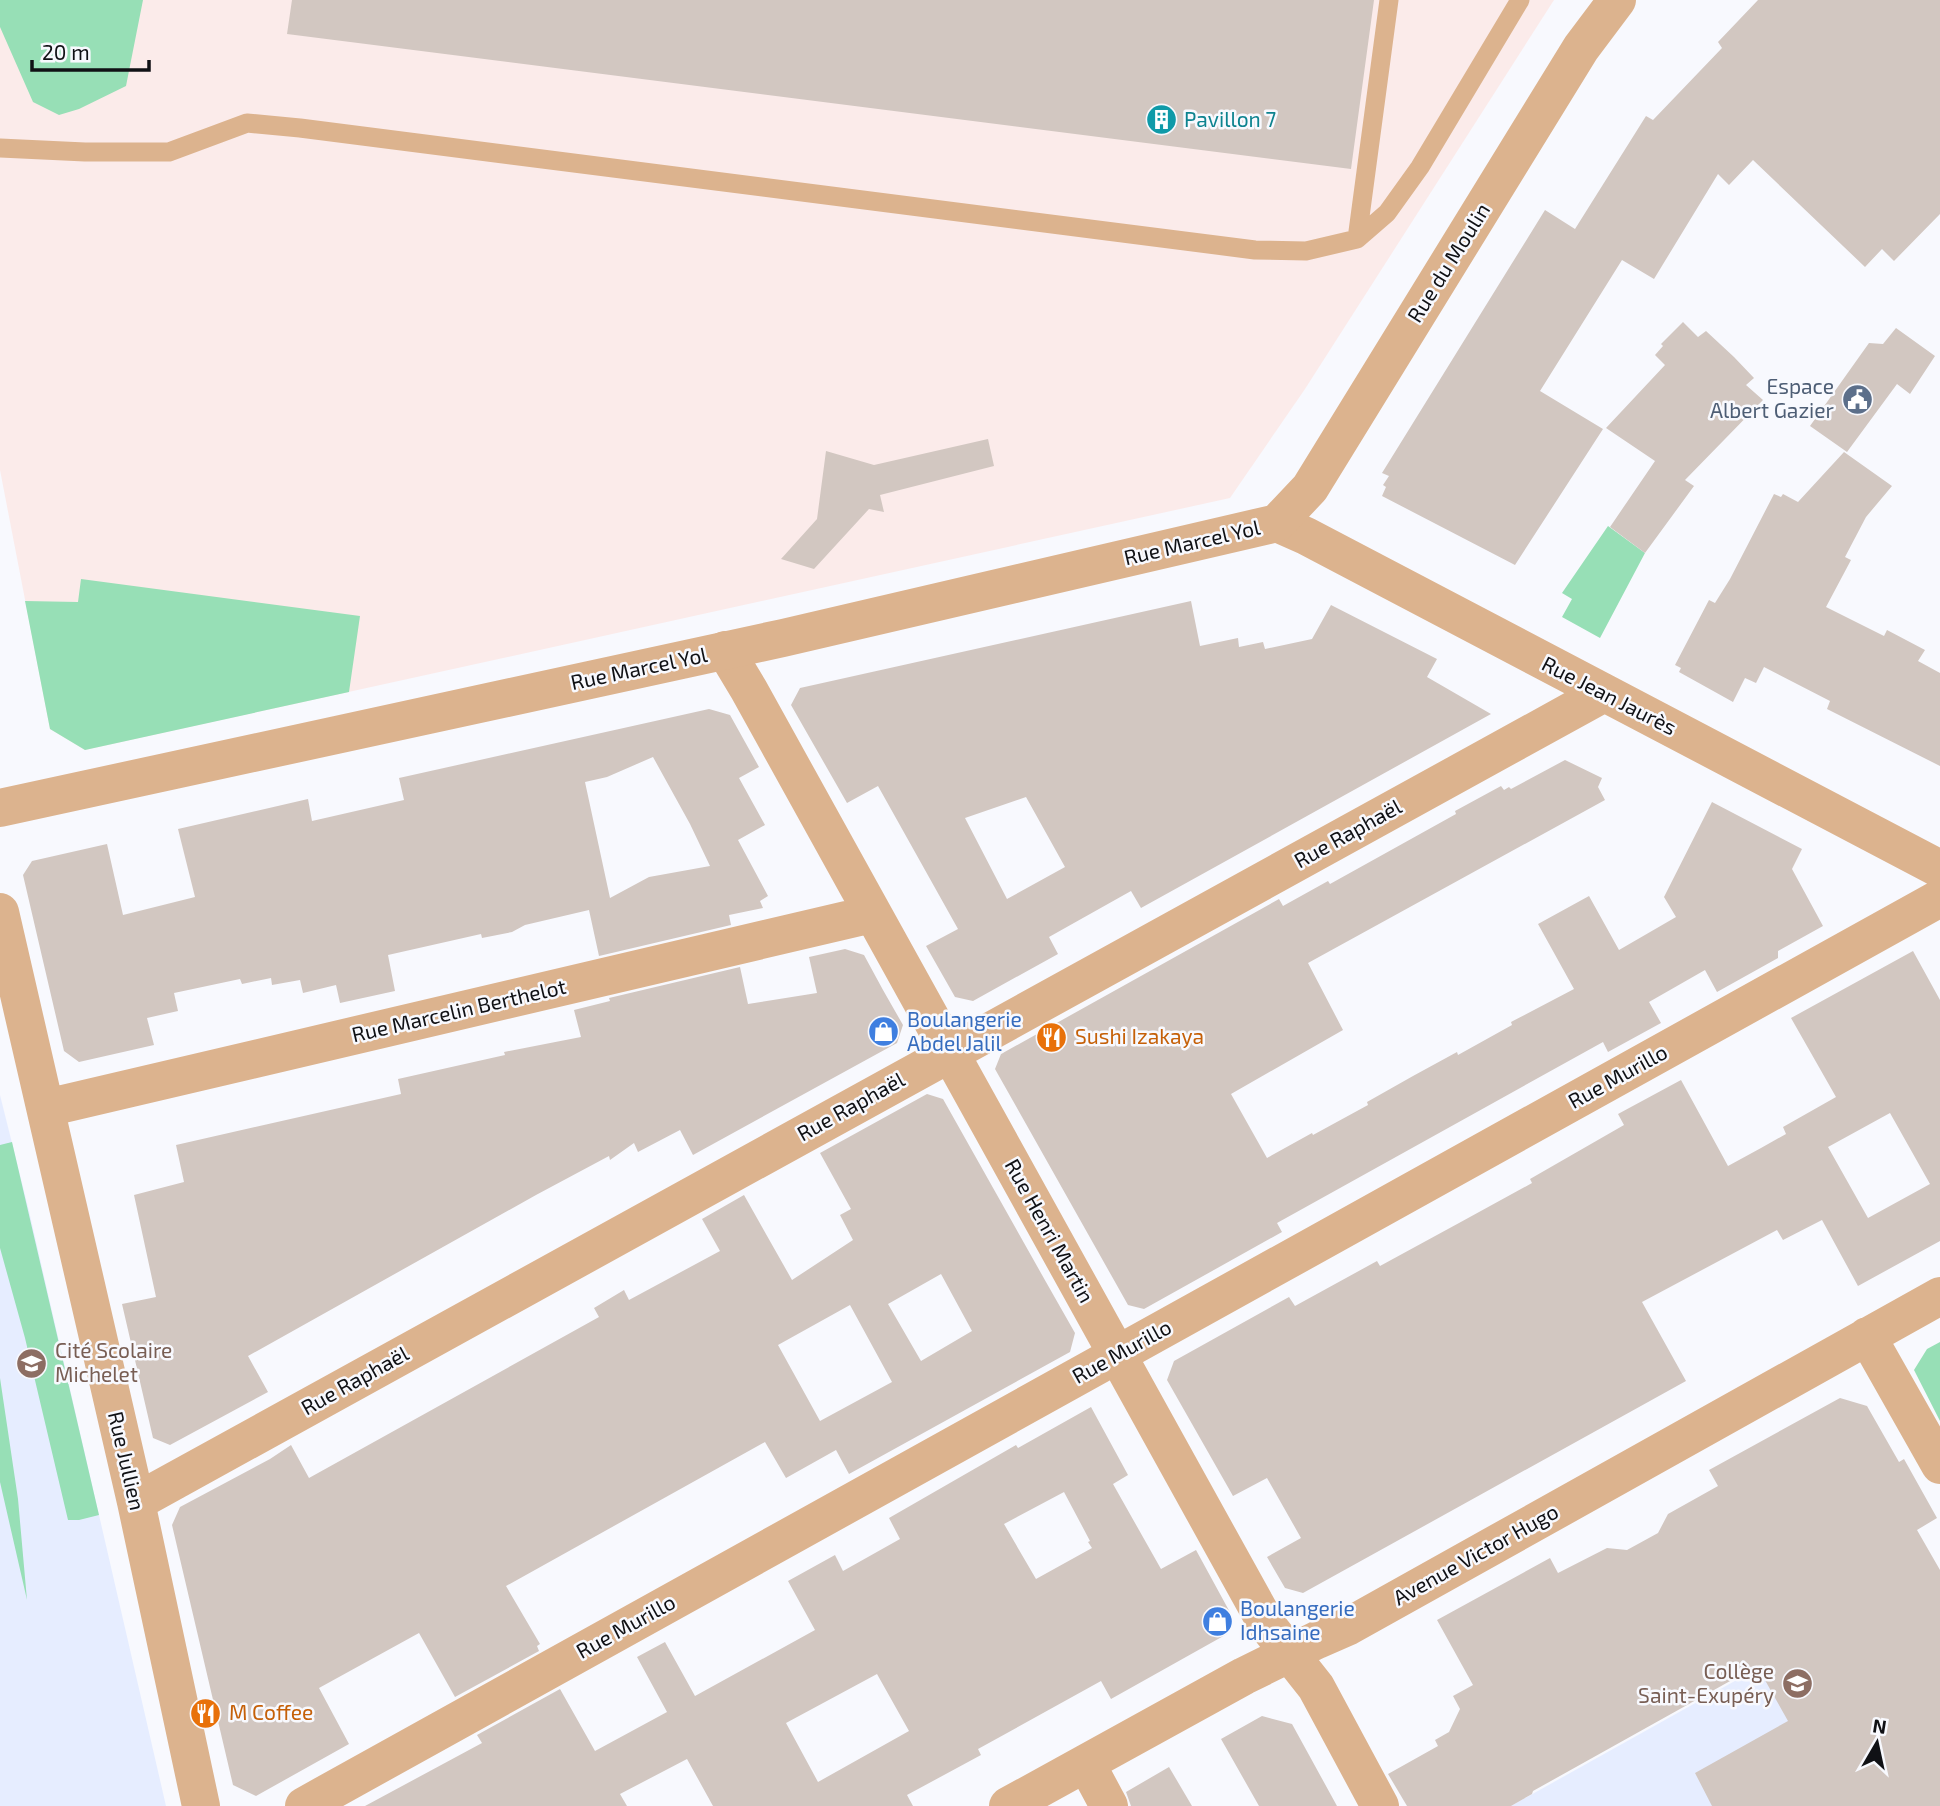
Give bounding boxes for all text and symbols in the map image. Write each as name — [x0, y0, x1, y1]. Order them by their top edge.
scale bar — [32, 28, 149, 72]
text: 20 m — [42, 39, 90, 64]
building icon: Pavillon 7 — [1144, 103, 1178, 137]
place label: Pavillon 7 — [1184, 106, 1276, 131]
street label: Rue du Moulin — [1401, 198, 1494, 326]
place label: Espace Albert Gazier — [1710, 373, 1835, 422]
public building icon: Espace Albert Gazier — [1840, 382, 1874, 416]
street label: Rue Marcel Yol — [1121, 514, 1263, 569]
street label: Rue Marcel Yol — [568, 641, 710, 694]
street label: Rue Jean Jaurès — [1538, 650, 1681, 739]
street label: Rue Raphaël — [1289, 793, 1406, 872]
street label: Rue Marcelin Berthelot — [349, 973, 568, 1046]
place label: Boulangerie Abdel Jalil — [907, 1006, 1022, 1055]
shop icon: Boulangerie Abdel Jalil — [867, 1015, 901, 1049]
restaurant icon: Sushi Izakaya — [1035, 1020, 1069, 1054]
place label: Sushi Izakaya — [1075, 1023, 1204, 1048]
street label: Rue Murillo — [1563, 1038, 1671, 1113]
street label: Rue Raphaël — [792, 1066, 909, 1145]
street label: Rue Henri Martin — [1000, 1154, 1100, 1307]
street label: Rue Murillo — [1067, 1313, 1175, 1388]
place label: Cité Scolaire Michelet — [55, 1337, 172, 1386]
street label: Rue Raphaël — [296, 1340, 413, 1419]
school or university icon: Cité Scolaire Michelet — [15, 1346, 49, 1380]
street label: Rue Jullien — [104, 1409, 151, 1513]
street label: Avenue Victor Hugo — [1388, 1498, 1562, 1609]
street label: Rue Murillo — [571, 1588, 679, 1663]
place label: Boulangerie Idhsaine — [1240, 1595, 1355, 1644]
shop icon: Boulangerie Idhsaine — [1200, 1604, 1234, 1638]
place label: Collège Saint-Exupéry — [1638, 1658, 1774, 1707]
school or university icon: Collège Saint-Exupéry — [1780, 1667, 1814, 1701]
restaurant icon: M Coffee — [189, 1696, 223, 1730]
place label: M Coffee — [229, 1699, 313, 1724]
north arrow — [1842, 1708, 1912, 1778]
text: N — [1871, 1713, 1888, 1738]

